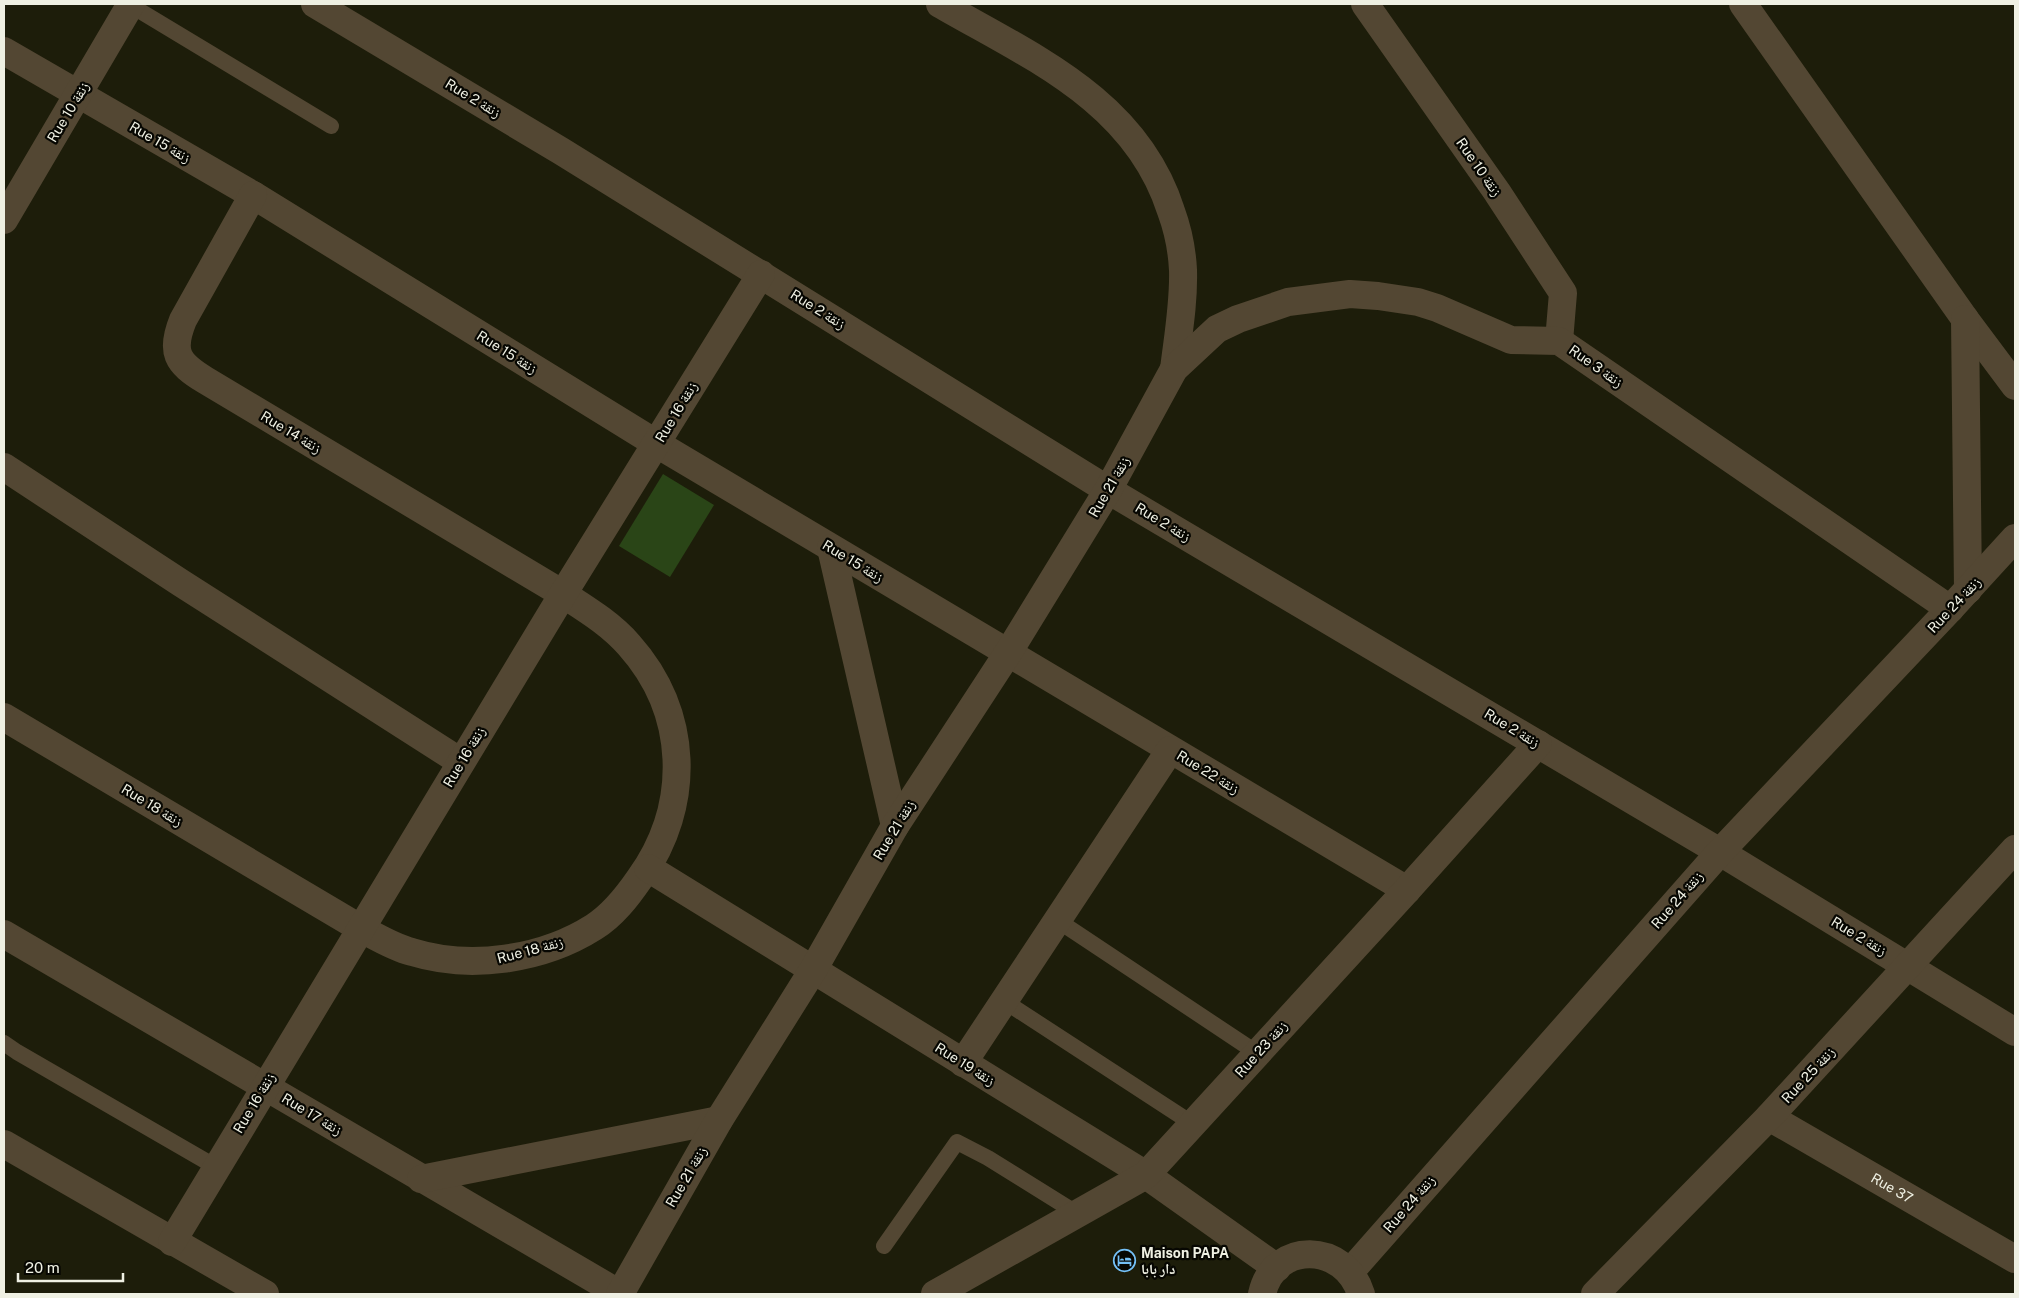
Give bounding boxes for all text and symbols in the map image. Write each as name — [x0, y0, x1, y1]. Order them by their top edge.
street label: Rue 2 زنقة — [442, 75, 503, 122]
street label: Rue 10 زنقة — [44, 79, 93, 146]
street label: Rue 15 زنقة — [126, 118, 193, 167]
street label: Rue 10 زنقة — [1452, 135, 1505, 200]
street label: Rue 2 زنقة — [787, 286, 848, 333]
street label: Rue 15 زنقة — [473, 327, 540, 378]
street label: Rue 3 زنقة — [1565, 342, 1626, 391]
street label: Rue 16 زنقة — [652, 379, 701, 446]
street label: Rue 14 زنقة — [257, 408, 324, 457]
street label: Rue 21 زنقة — [1085, 454, 1134, 521]
street label: Rue 2 زنقة — [1132, 499, 1193, 546]
street label: Rue 15 زنقة — [819, 537, 886, 586]
street label: Rue 24 زنقة — [1924, 574, 1985, 637]
street label: Rue 2 زنقة — [1481, 705, 1542, 752]
street label: Rue 16 زنقة — [440, 724, 489, 791]
street label: Rue 22 زنقة — [1173, 747, 1242, 798]
street label: Rue 18 زنقة — [118, 781, 185, 830]
street label: Rue 21 زنقة — [870, 797, 919, 863]
street label: Rue 24 زنقة — [1648, 868, 1707, 932]
street label: Rue 2 زنقة — [1828, 913, 1889, 960]
street label: Rue 18 زنقة — [495, 933, 565, 967]
street label: Rue 23 زنقة — [1232, 1018, 1291, 1081]
street label: Rue 19 زنقة — [932, 1039, 998, 1090]
street label: Rue 25 زنقة — [1778, 1044, 1839, 1107]
street label: Rue 16 زنقة — [230, 1070, 279, 1137]
street label: Rue 17 زنقة — [279, 1090, 345, 1139]
street label: Rue 21 زنقة — [662, 1144, 711, 1211]
street label: Rue 37 — [1868, 1170, 1916, 1206]
street label: Rue 24 زنقة — [1380, 1172, 1439, 1236]
place label: Maison PAPA دار بابا — [1141, 1245, 1229, 1278]
hotel icon: Maison PAPA دار بابا — [1113, 1249, 1137, 1273]
scale bar — [18, 1250, 122, 1282]
text: 20 m — [25, 1259, 60, 1276]

